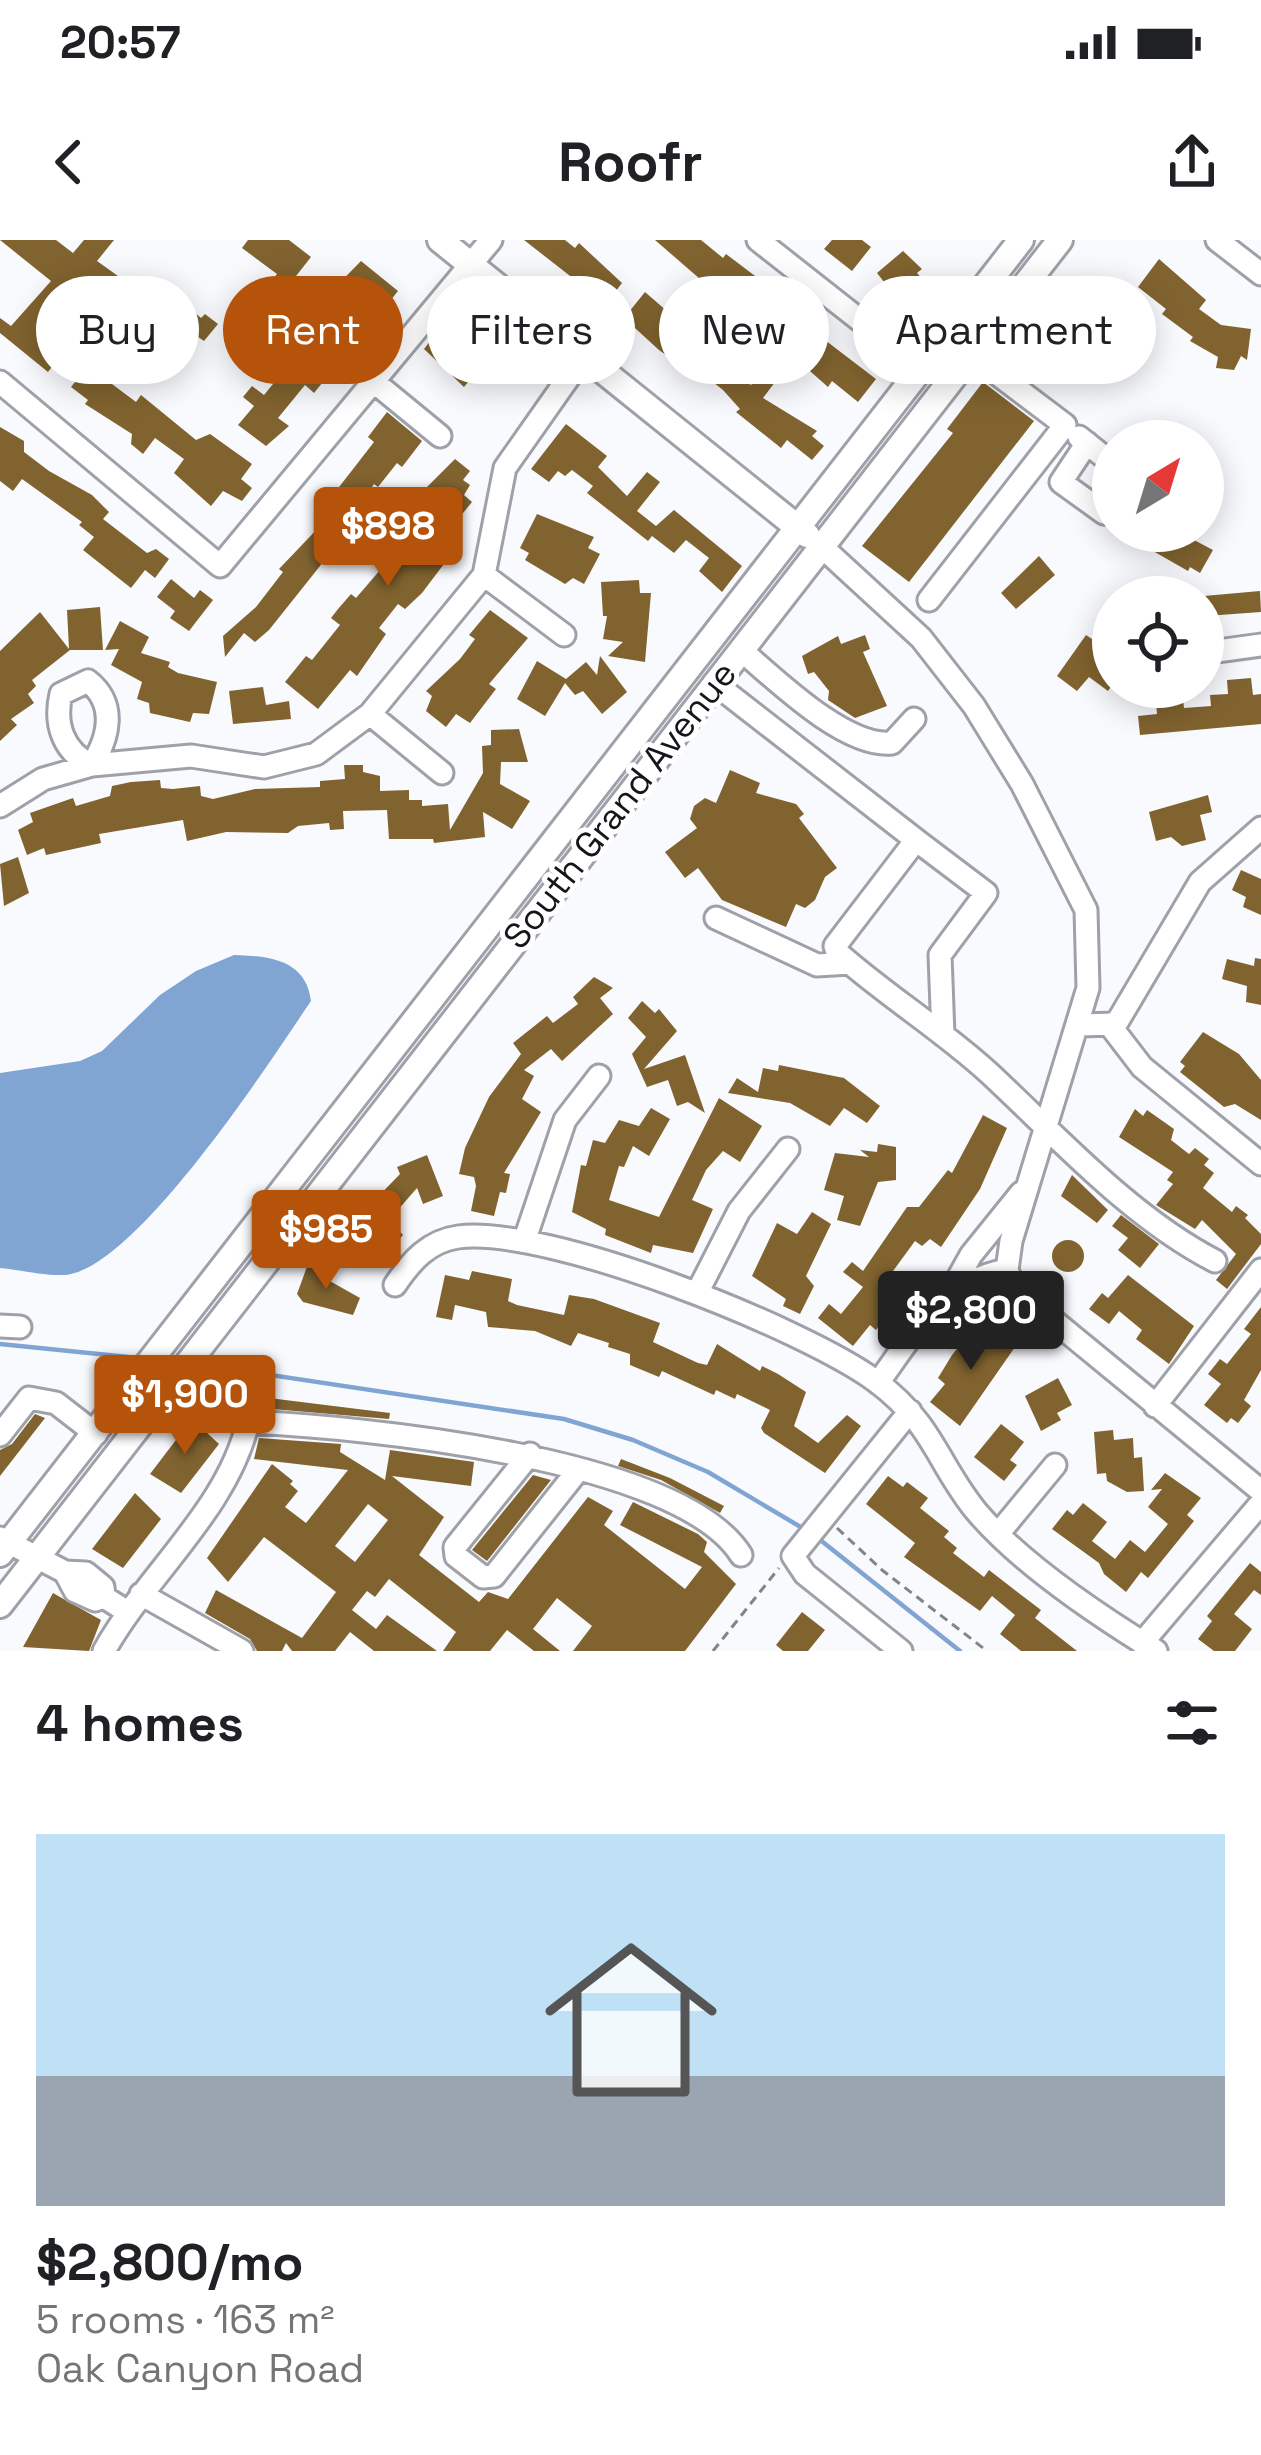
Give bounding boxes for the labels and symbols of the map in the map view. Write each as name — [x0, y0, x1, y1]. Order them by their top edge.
north arrow — [1092, 420, 1224, 552]
pin: $898 — [317, 487, 459, 589]
street label: South Grand Avenue — [493, 652, 747, 958]
pin: $985 — [255, 1190, 397, 1292]
pin: $2,800 — [873, 1271, 1069, 1373]
pin: $1,900 — [87, 1355, 283, 1457]

